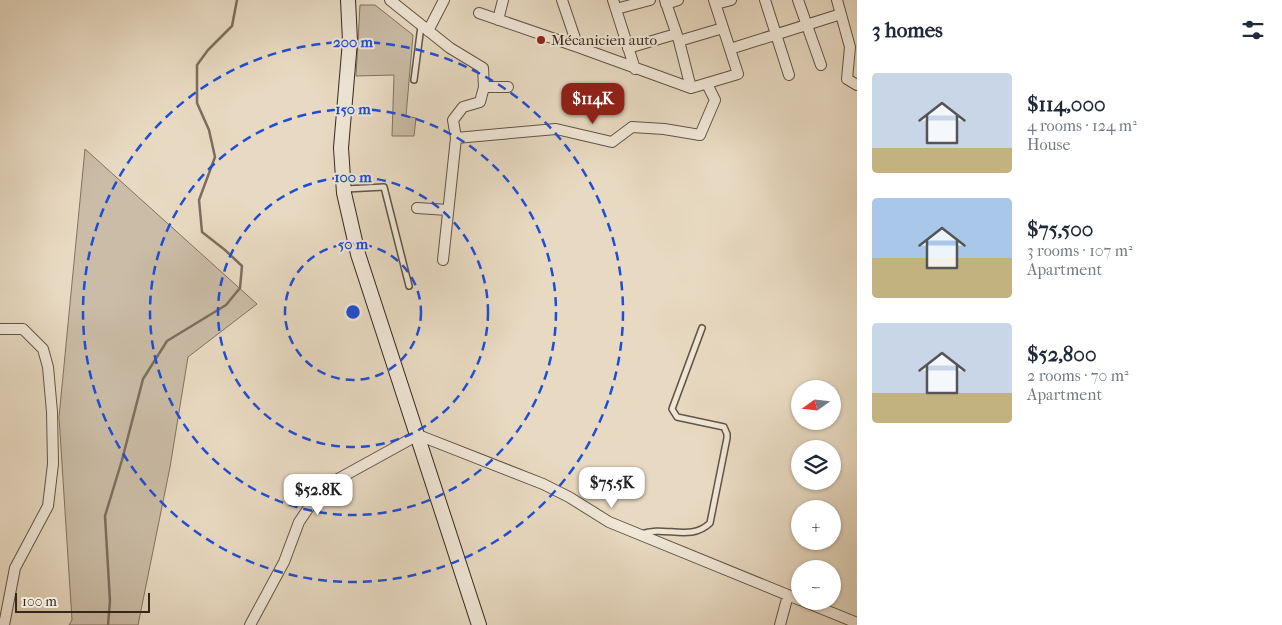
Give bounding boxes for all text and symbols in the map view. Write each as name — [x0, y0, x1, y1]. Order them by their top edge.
icon: filters — [1239, 16, 1267, 44]
text: 3 homes — [872, 18, 943, 42]
place label: Mécanicien auto — [551, 31, 658, 49]
text: 200 m — [333, 33, 373, 51]
marker: Mécanicien auto — [535, 34, 547, 46]
pin: $114K — [558, 82, 628, 125]
text: $114K — [572, 89, 614, 108]
text: $114,000 — [1027, 92, 1106, 116]
icon: home — [912, 93, 972, 153]
text: 150 m — [335, 100, 371, 118]
text: 4 rooms · 124 m² — [1027, 116, 1137, 135]
text: House — [1027, 135, 1070, 154]
text: 100 m — [334, 168, 372, 186]
text: $75,500 — [1027, 217, 1093, 241]
icon: home — [912, 218, 972, 278]
text: 50 m — [338, 235, 369, 253]
text: 3 rooms · 107 m² — [1027, 241, 1133, 260]
text: Apartment — [1027, 260, 1102, 279]
centre of rings — [344, 303, 362, 321]
text: $52,800 — [1027, 342, 1097, 366]
icon: home — [912, 343, 972, 403]
text: 2 rooms · 70 m² — [1027, 366, 1129, 385]
north arrow — [791, 380, 841, 430]
map controls — [791, 380, 841, 610]
text: Apartment — [1027, 385, 1102, 404]
button: layers — [791, 440, 841, 490]
pin: $75.5K — [571, 466, 653, 509]
text: $75.5K — [590, 473, 634, 492]
pin: $52.8K — [277, 474, 359, 516]
text: $52.8K — [295, 480, 341, 499]
button: + — [791, 500, 841, 550]
button: − — [791, 560, 841, 610]
scale bar — [15, 590, 150, 613]
text: 100 m — [22, 593, 57, 610]

